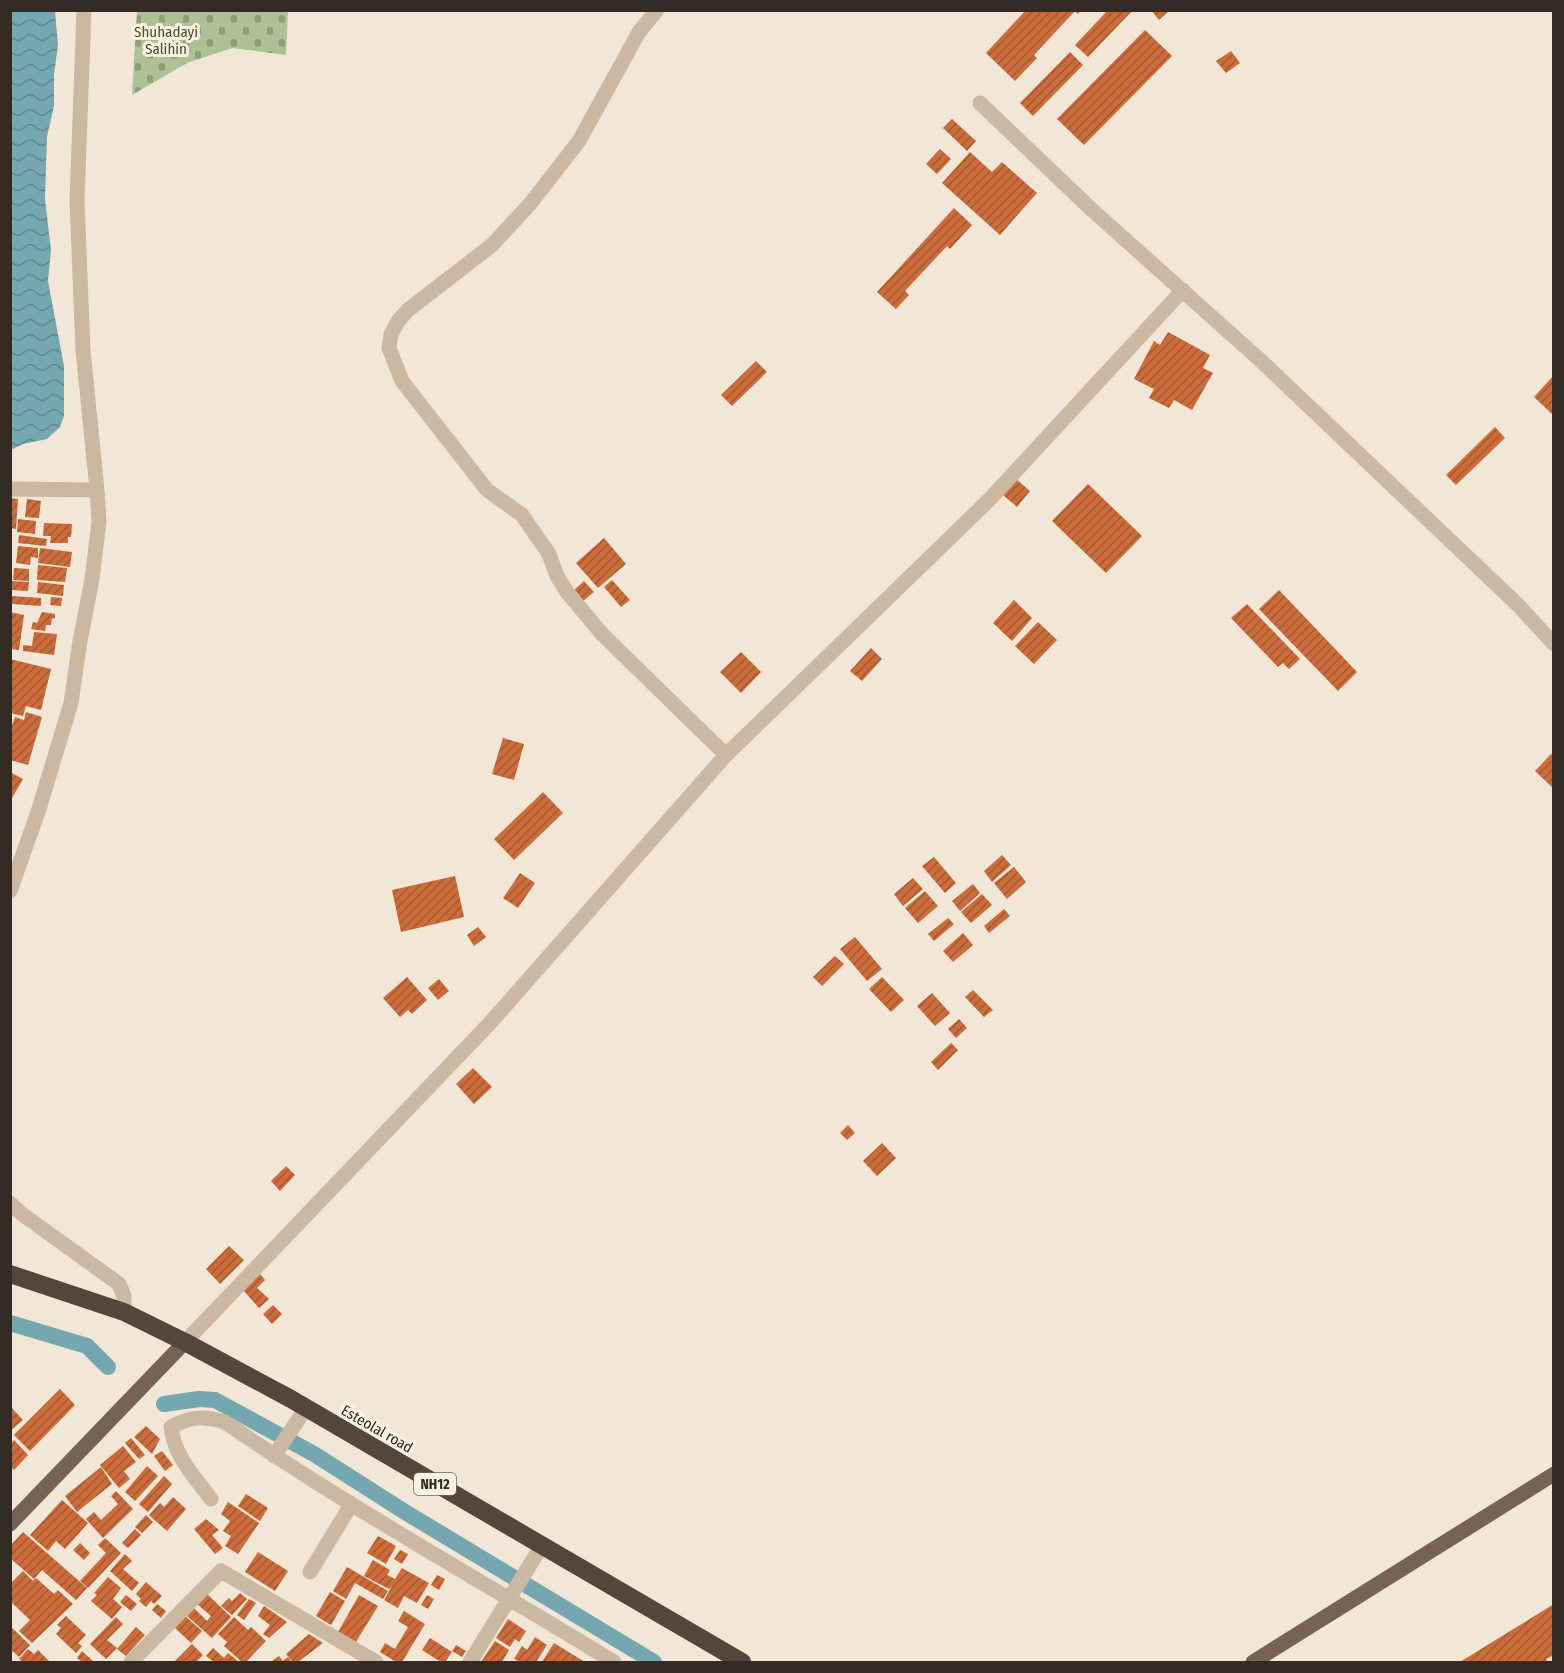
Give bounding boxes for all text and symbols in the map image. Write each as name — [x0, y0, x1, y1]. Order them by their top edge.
park label: Shuhadayi Salihin — [134, 23, 198, 58]
street label: Esteolal road — [338, 1401, 416, 1457]
road number: NH12 — [414, 1473, 456, 1495]

